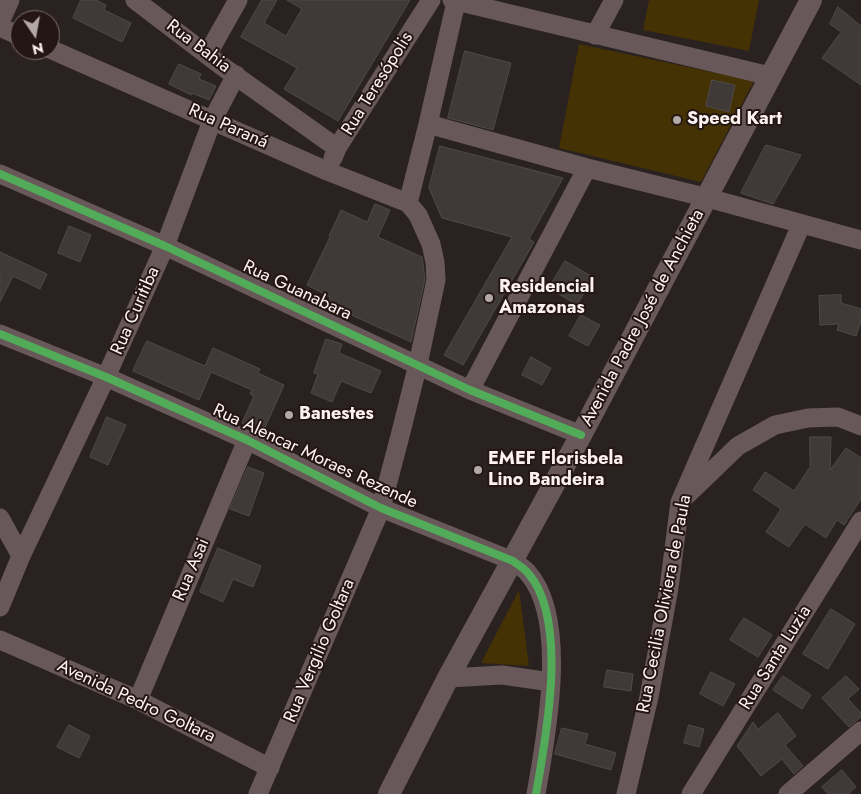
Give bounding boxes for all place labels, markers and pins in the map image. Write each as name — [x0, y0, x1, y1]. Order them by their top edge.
place label: Speed Kart — [687, 109, 782, 131]
marker: Speed Kart — [671, 114, 683, 126]
place label: Residencial Amazonas — [499, 277, 594, 320]
marker: Residencial Amazonas — [483, 292, 495, 304]
place label: Banestes — [299, 404, 374, 426]
marker: Banestes — [283, 409, 295, 421]
place label: EMEF Florisbela Lino Bandeira — [488, 449, 623, 492]
marker: EMEF Florisbela Lino Bandeira — [472, 464, 484, 476]

